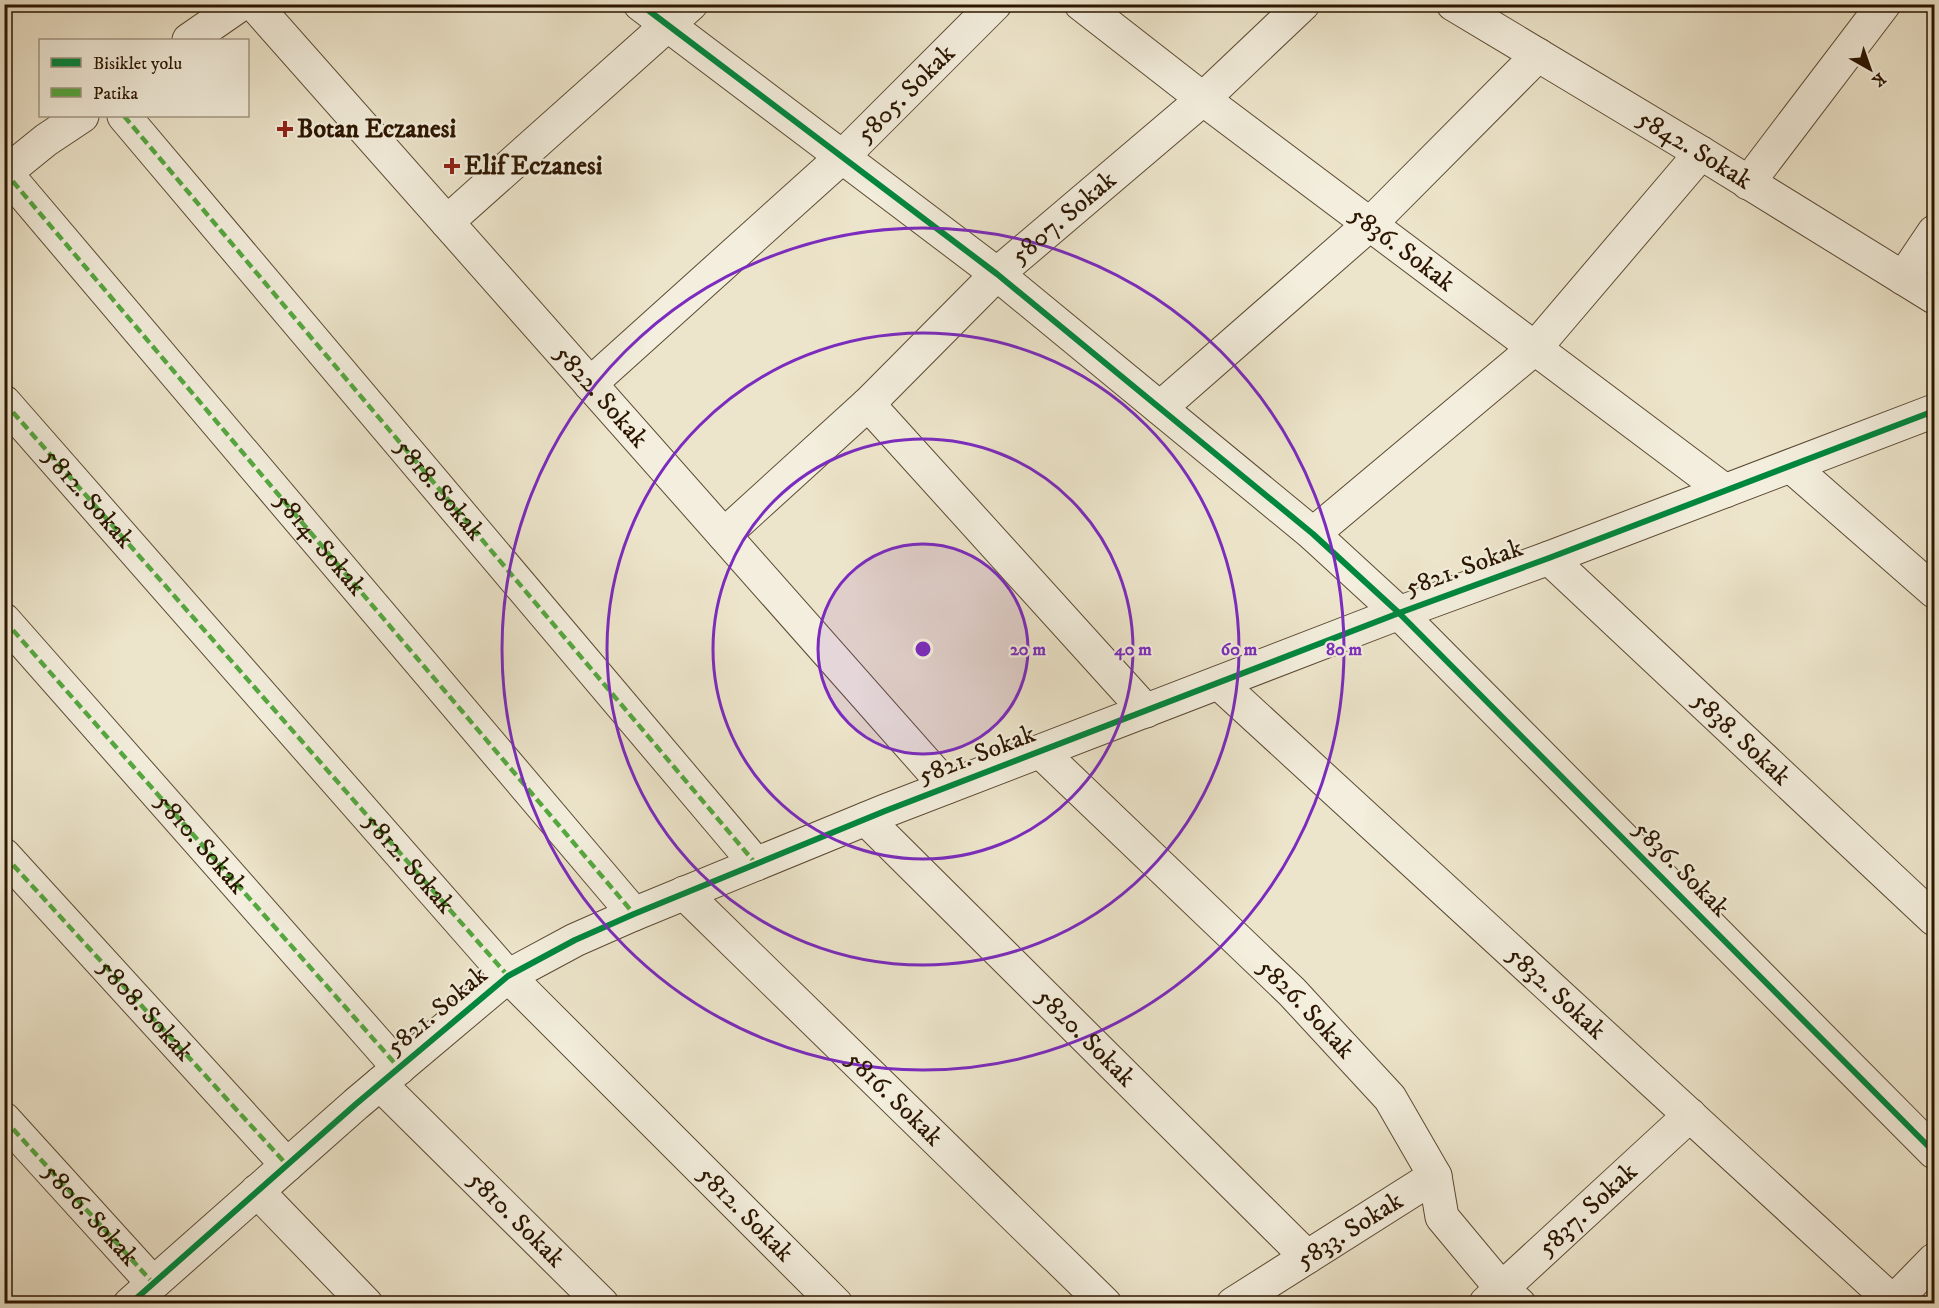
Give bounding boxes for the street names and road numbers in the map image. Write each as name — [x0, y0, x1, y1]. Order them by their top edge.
street label: 5805. Sokak — [849, 37, 962, 150]
street label: 5842. Sokak — [1631, 102, 1758, 197]
street label: 5807. Sokak — [1004, 163, 1123, 272]
street label: 5836. Sokak — [1343, 198, 1462, 299]
street label: 5822. Sokak — [547, 338, 656, 455]
street label: 5818. Sokak — [387, 432, 492, 547]
street label: 5812. Sokak — [35, 441, 142, 556]
street label: 5814. Sokak — [267, 485, 374, 603]
street label: 5821. Sokak — [1401, 531, 1527, 605]
street label: 5838. Sokak — [1685, 684, 1798, 793]
street label: 5821. Sokak — [914, 718, 1040, 792]
street label: 5810. Sokak — [148, 786, 255, 901]
street label: 5812. Sokak — [356, 806, 462, 921]
street label: 5836. Sokak — [1626, 814, 1737, 925]
street label: 5832. Sokak — [1500, 939, 1613, 1047]
street label: 5826. Sokak — [1250, 951, 1362, 1066]
street label: 5808. Sokak — [90, 952, 201, 1068]
street label: 5821. Sokak — [379, 959, 495, 1063]
street label: 5820. Sokak — [1029, 981, 1143, 1094]
street label: 5816. Sokak — [839, 1043, 950, 1153]
street label: 5837. Sokak — [1531, 1155, 1644, 1264]
street label: 5806. Sokak — [35, 1156, 146, 1273]
street label: 5812. Sokak — [690, 1158, 801, 1269]
street label: 5810. Sokak — [461, 1164, 572, 1275]
street label: 5833. Sokak — [1290, 1184, 1409, 1276]

